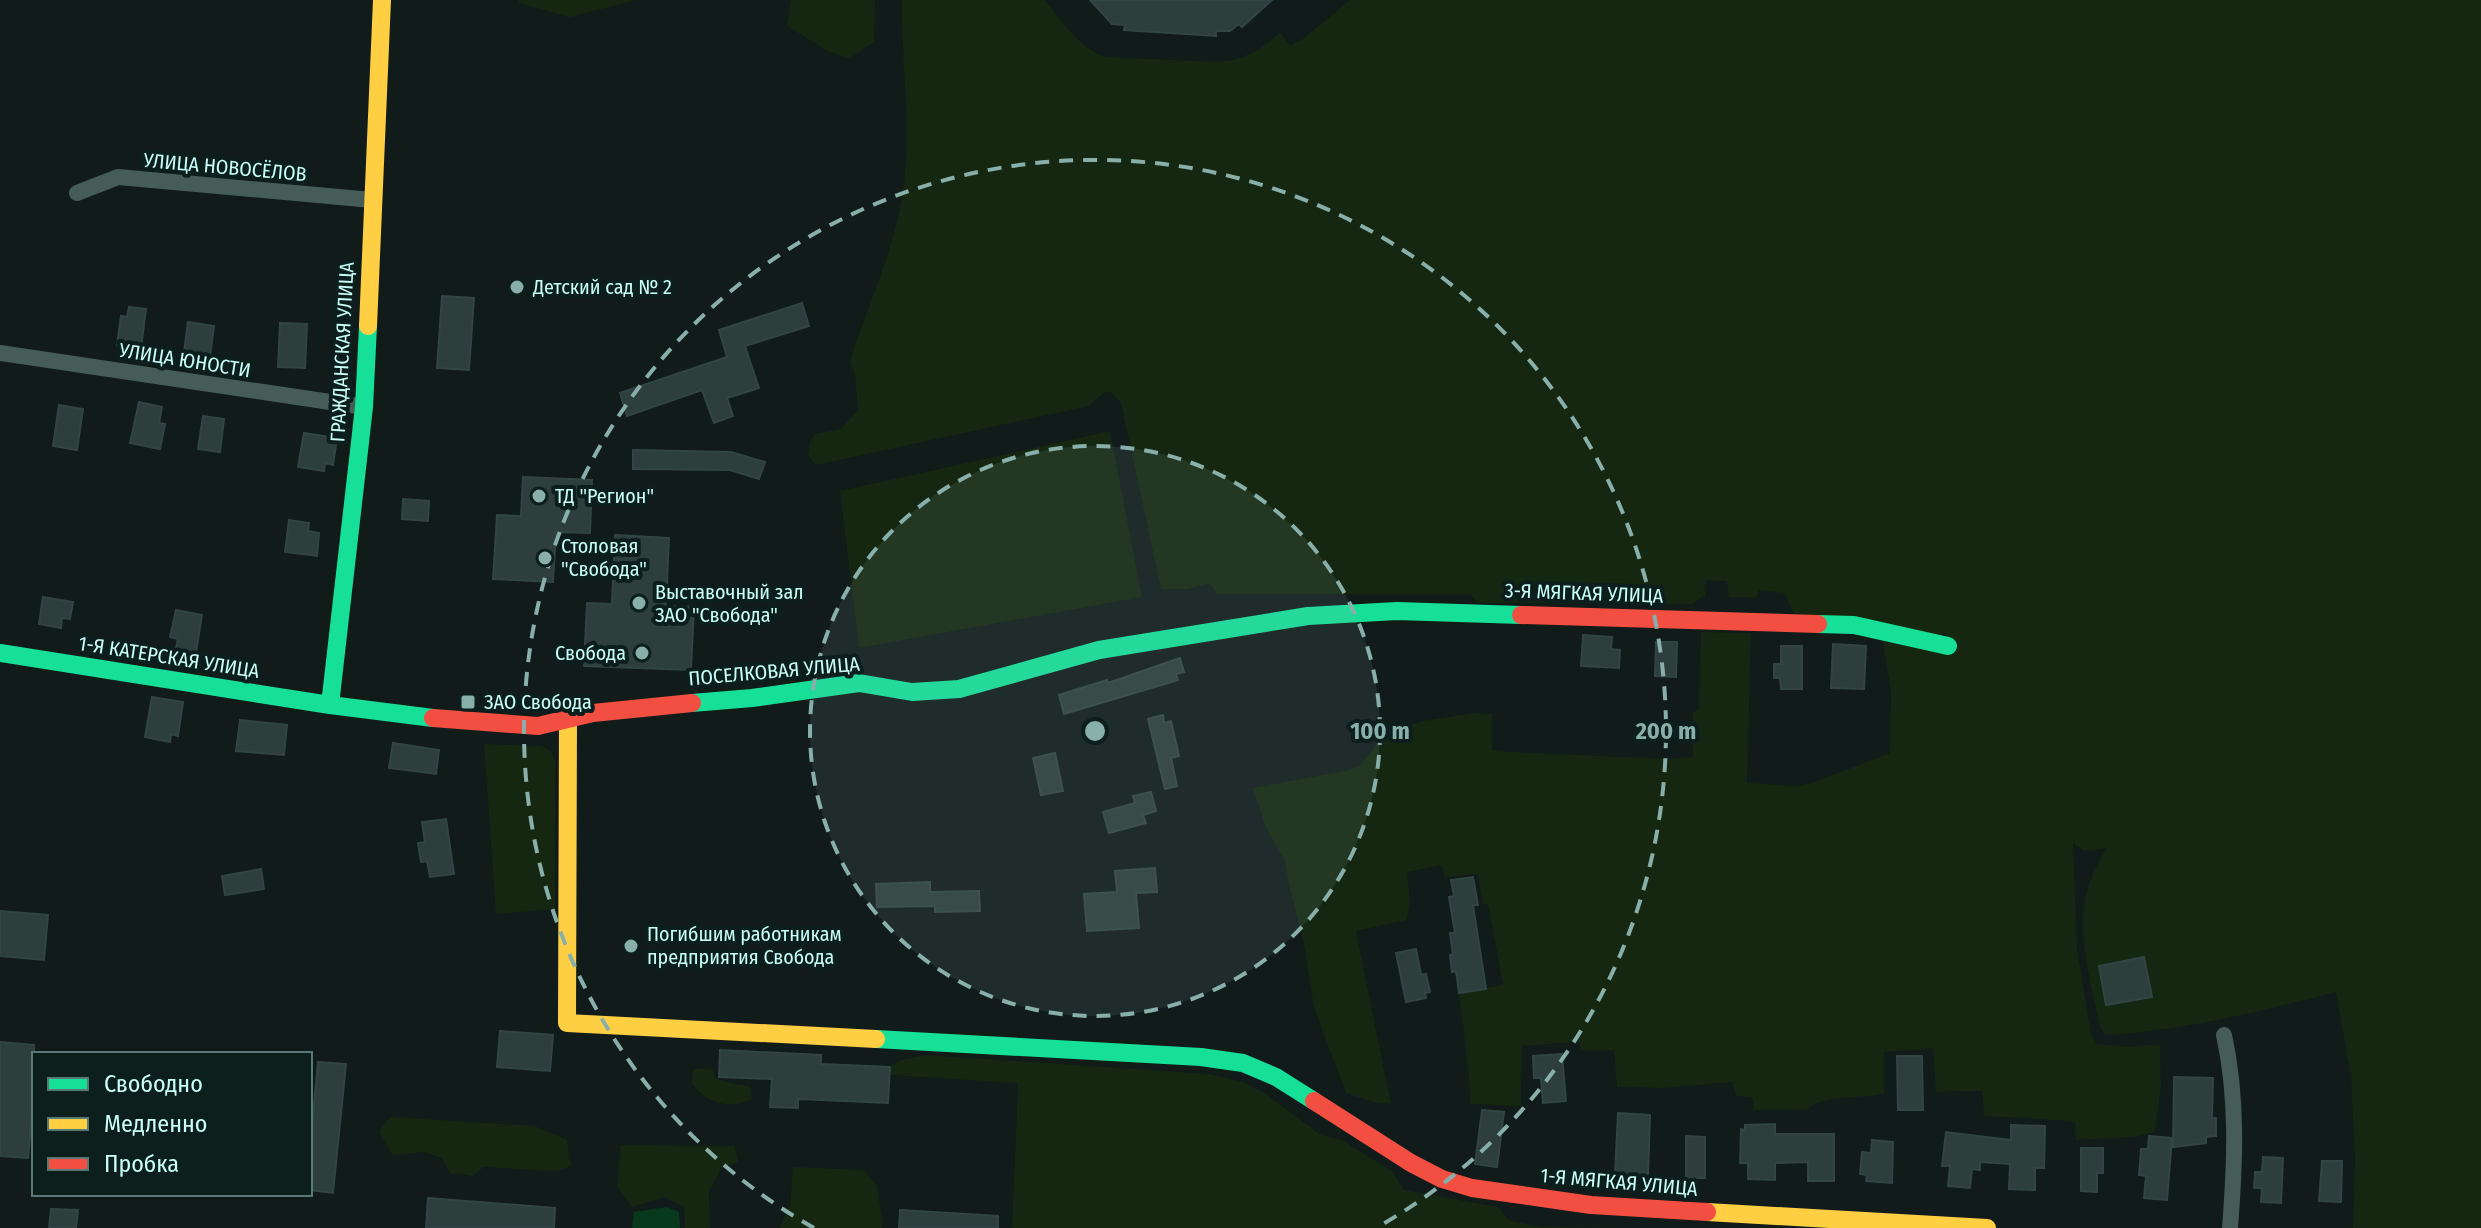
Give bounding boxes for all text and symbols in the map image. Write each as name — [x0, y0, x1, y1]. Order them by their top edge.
street label: УЛИЦА НОВОСЁЛОВ — [142, 148, 308, 186]
street label: ГРАЖДАНСКАЯ УЛИЦА — [325, 261, 359, 443]
place label: Детский сад № 2 — [532, 275, 672, 299]
marker: Детский сад № 2 — [508, 278, 526, 296]
street label: УЛИЦА ЮНОСТИ — [117, 338, 252, 382]
place label: ТД "Регион" — [555, 484, 654, 508]
marker: ТД "Регион" — [530, 487, 548, 505]
place label: Столовая "Свобода" — [561, 534, 647, 581]
marker: Столовая "Свобода" — [536, 549, 554, 567]
street label: 3-Я МЯГКАЯ УЛИЦА — [1504, 578, 1664, 608]
place label: Выставочный зал ЗАО "Свобода" — [655, 580, 804, 627]
marker: Выставочный зал ЗАО "Свобода" — [630, 594, 648, 612]
street label: 1-Я КАТЕРСКАЯ УЛИЦА — [77, 631, 262, 683]
place label: Свобода — [555, 641, 626, 665]
marker: Свобода — [633, 644, 651, 662]
street label: ПОСЕЛКОВАЯ УЛИЦА — [687, 652, 861, 690]
place label: ЗАО Свобода — [484, 690, 592, 714]
marker: ЗАО Свобода — [459, 693, 477, 711]
centre of rings — [1081, 717, 1109, 745]
text: 100 m — [1350, 717, 1410, 745]
text: 200 m — [1635, 717, 1696, 745]
place label: Погибшим работникам предприятия Свобода — [647, 922, 842, 969]
marker: Погибшим работникам предприятия Свобода — [622, 937, 640, 955]
legend — [32, 1052, 312, 1196]
text: Свободно — [104, 1070, 203, 1098]
text: Медленно — [104, 1110, 207, 1138]
text: Пробка — [104, 1150, 179, 1178]
street label: 1-Я МЯГКАЯ УЛИЦА — [1539, 1163, 1699, 1201]

